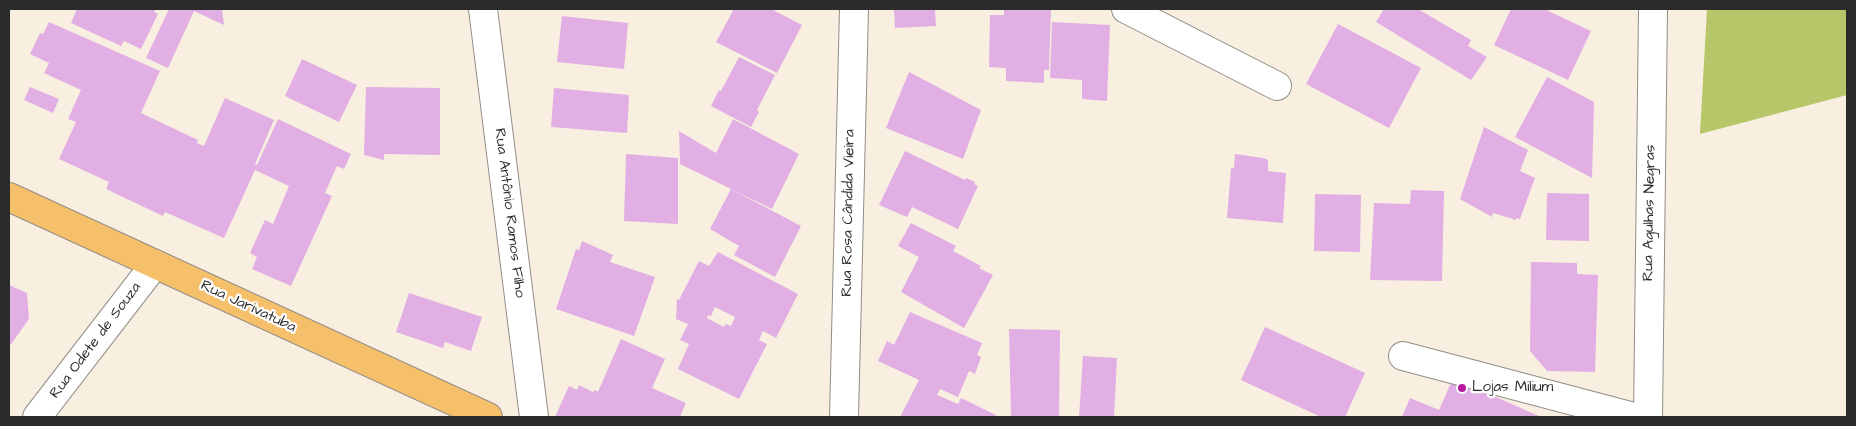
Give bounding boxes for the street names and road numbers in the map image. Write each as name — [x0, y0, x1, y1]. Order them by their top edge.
street label: Rua Antônio Ramos Filho — [490, 127, 528, 299]
street label: Rua Rosa Cândida Vieira — [839, 129, 859, 297]
street label: Rua Agulhas Negras — [1640, 145, 1660, 281]
street label: Rua Jarivatuba — [197, 277, 299, 337]
street label: Rua Odete de Souza — [47, 279, 145, 403]

